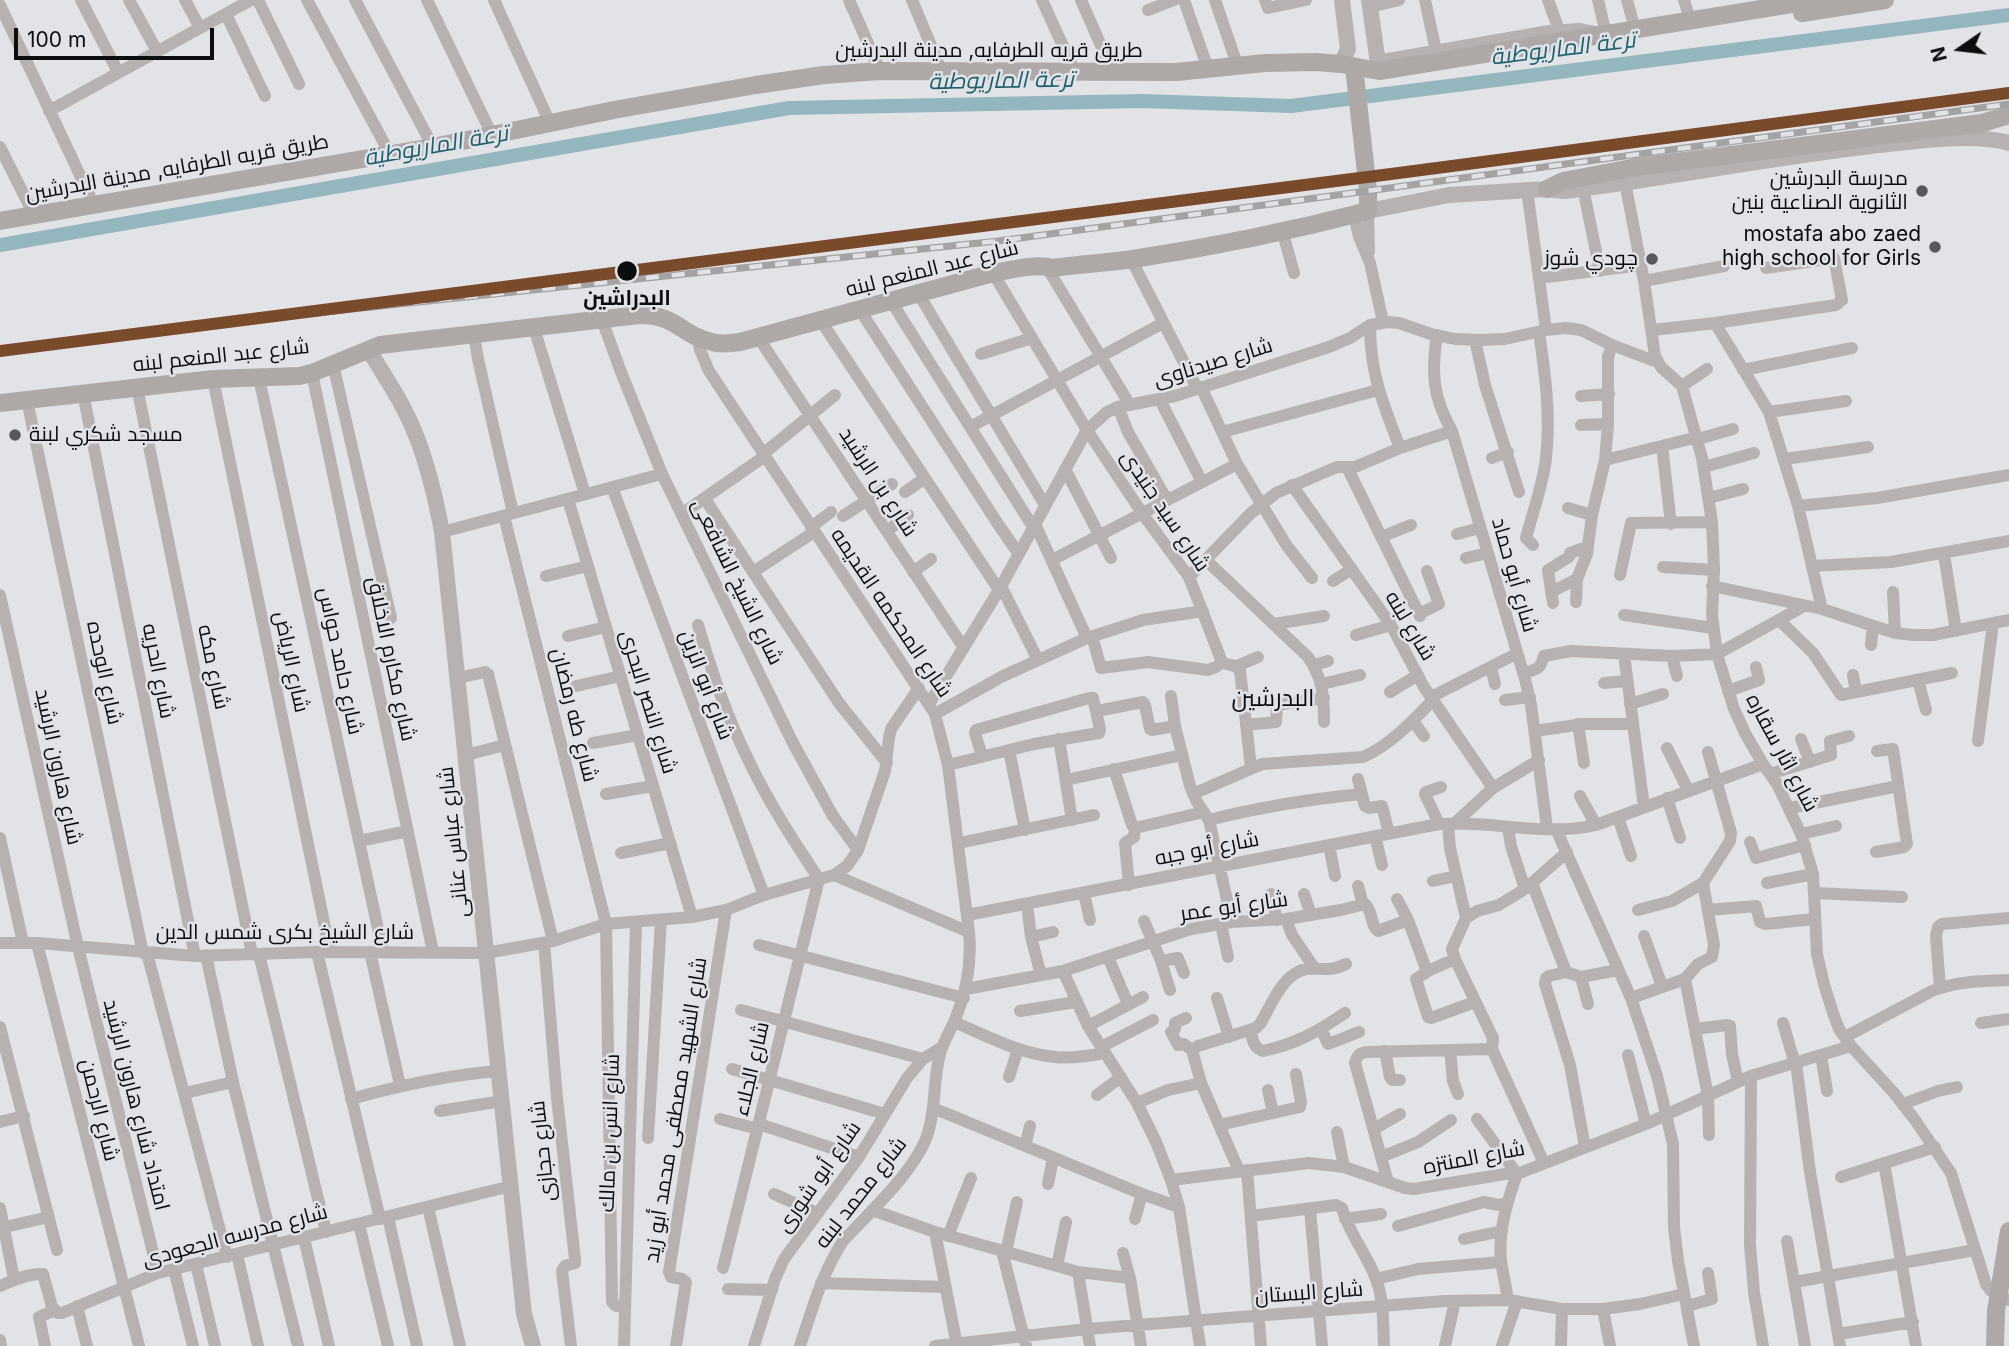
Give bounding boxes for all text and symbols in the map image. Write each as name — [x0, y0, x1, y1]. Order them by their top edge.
scale bar — [18, 14, 217, 58]
north arrow — [1925, 14, 1995, 84]
water label: ترعة الماريوطية — [1489, 26, 1637, 72]
text: 100 m — [27, 27, 86, 52]
street label: طريق قريه الطرفايه, مدينة البدرشين — [835, 38, 1143, 64]
text: N — [1926, 44, 1952, 64]
water label: ترعة الماريوطية — [928, 66, 1074, 96]
water label: ترعة الماريوطية — [362, 120, 510, 172]
street label: طريق قريه الطرفايه, مدينة البدرشين — [23, 129, 331, 207]
place label: مدرسة البدرشين الثانوية الصناعية بنين — [1732, 166, 1908, 216]
marker: مدرسة البدرشين الثانوية الصناعية بنين — [1914, 183, 1930, 199]
place label: mostafa abo zaed high school for Girls — [1722, 222, 1921, 272]
street label: شارع عبد المنعم لبنه — [843, 235, 1021, 303]
marker: mostafa abo zaed high school for Girls — [1927, 239, 1943, 255]
place label: چودي شوز — [1544, 246, 1638, 272]
marker: چودي شوز — [1644, 251, 1660, 267]
marker: البدراشين — [615, 259, 639, 283]
place label: البدراشين — [583, 286, 671, 312]
street label: شارع صيدناوى — [1150, 333, 1276, 393]
street label: شارع عبد المنعم لبنه — [131, 334, 311, 378]
place label: مسجد شكري لبنة — [29, 422, 183, 448]
street label: شارع بن الرشيد — [833, 423, 923, 541]
marker: مسجد شكري لبنة — [7, 427, 23, 443]
street label: شارع سيد جنيدى — [1115, 445, 1215, 577]
street label: شارع الشيخ الشافعى — [686, 495, 788, 669]
street label: شارع أبو حماد — [1486, 515, 1542, 635]
street label: شارع المحكمه القديمه — [825, 524, 957, 702]
street label: شارع مكارم الاخلاق — [361, 574, 421, 744]
street label: شارع حامد حواس — [312, 585, 368, 737]
street label: شارع لبنه — [1379, 587, 1441, 665]
street label: شارع الرياض — [268, 609, 314, 715]
street label: شارع الوحده — [81, 619, 127, 727]
street label: شارع الحريه — [136, 621, 180, 721]
street label: شارع مكه — [192, 622, 234, 712]
street label: شارع النصر البحرى — [614, 627, 682, 777]
street label: شارع أبو الزين — [674, 627, 738, 743]
street label: شارع طه رمضان — [545, 645, 603, 785]
district label: البدرشين — [1232, 685, 1314, 713]
street label: شارع هارون الرشيد — [29, 687, 87, 847]
street label: شارع اثار سقاره — [1740, 690, 1824, 816]
street label: شارع عباس عنانى — [434, 765, 474, 919]
street label: شارع أبو جبه — [1153, 827, 1261, 871]
street label: شارع أبو عمر — [1178, 887, 1290, 927]
street label: شارع الشيخ بكرى شمس الدين — [156, 920, 414, 946]
street label: شارع الشهيد مصطفى محمد أبو زيد — [639, 955, 713, 1265]
street label: امتداد شارع هارون الرشيد — [98, 997, 174, 1213]
street label: شارع الجلاء — [729, 1019, 775, 1119]
street label: شارع انس بن مالك — [595, 1053, 625, 1213]
street label: شارع الرحمن — [74, 1056, 124, 1164]
street label: شارع حجازى — [525, 1099, 561, 1203]
street label: شارع أبو شورى — [771, 1117, 867, 1237]
street label: شارع محمد لبنه — [810, 1132, 912, 1254]
street label: شارع المنتزه — [1421, 1136, 1527, 1180]
street label: شارع مدرسه الجعودى — [140, 1199, 330, 1273]
street label: شارع البستان — [1254, 1277, 1364, 1309]

